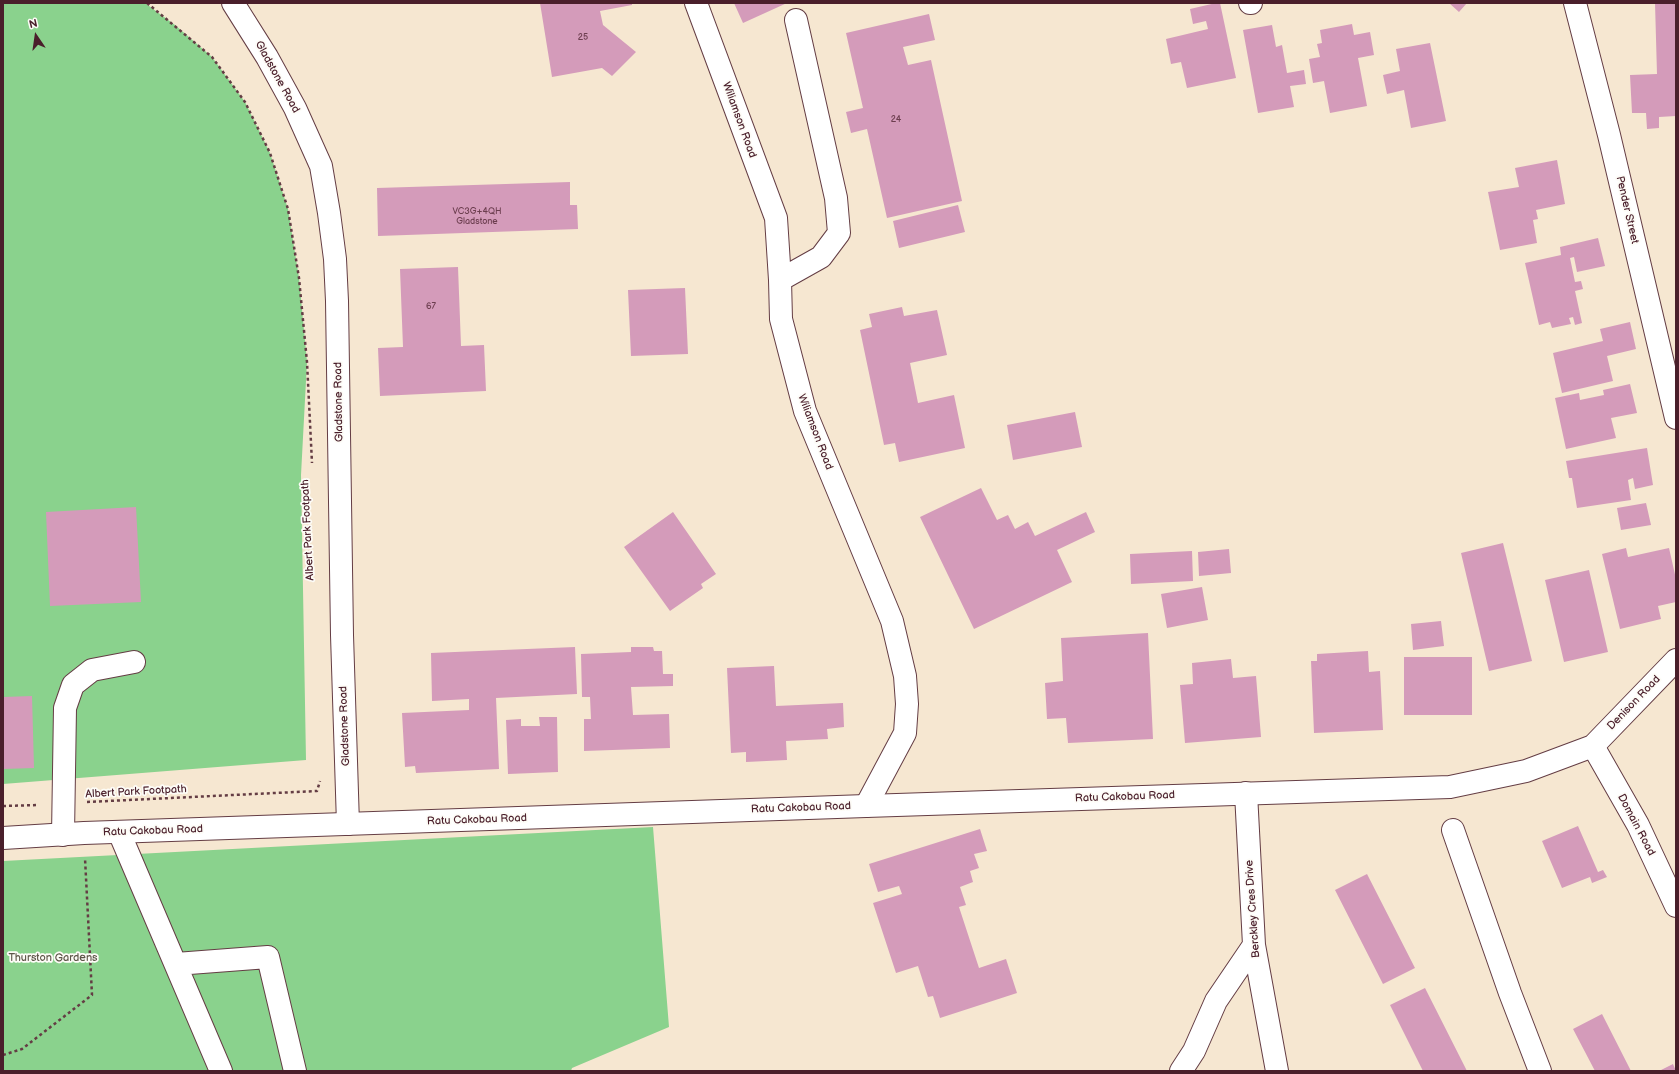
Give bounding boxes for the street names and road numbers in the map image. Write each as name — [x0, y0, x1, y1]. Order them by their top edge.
street label: Gladstone Road — [252, 39, 302, 115]
street label: Wiliamson Road — [719, 80, 759, 160]
street label: Pender Street — [1613, 175, 1641, 245]
street label: Gladstone Road — [332, 362, 346, 442]
street label: Wiliamson Road — [795, 392, 835, 472]
street label: Albert Park Footpath — [299, 479, 317, 581]
street label: Denison Road — [1605, 673, 1663, 733]
street label: Gladstone Road — [337, 686, 353, 766]
street label: Albert Park Footpath — [85, 783, 187, 801]
street label: Ratu Cakobau Road — [1075, 789, 1175, 805]
street label: Domain Road — [1614, 792, 1658, 858]
street label: Ratu Cakobau Road — [751, 800, 851, 816]
street label: Ratu Cakobau Road — [427, 812, 527, 828]
street label: Ratu Cakobau Road — [103, 823, 203, 839]
street label: Berckley Cres Drive — [1243, 860, 1263, 958]

